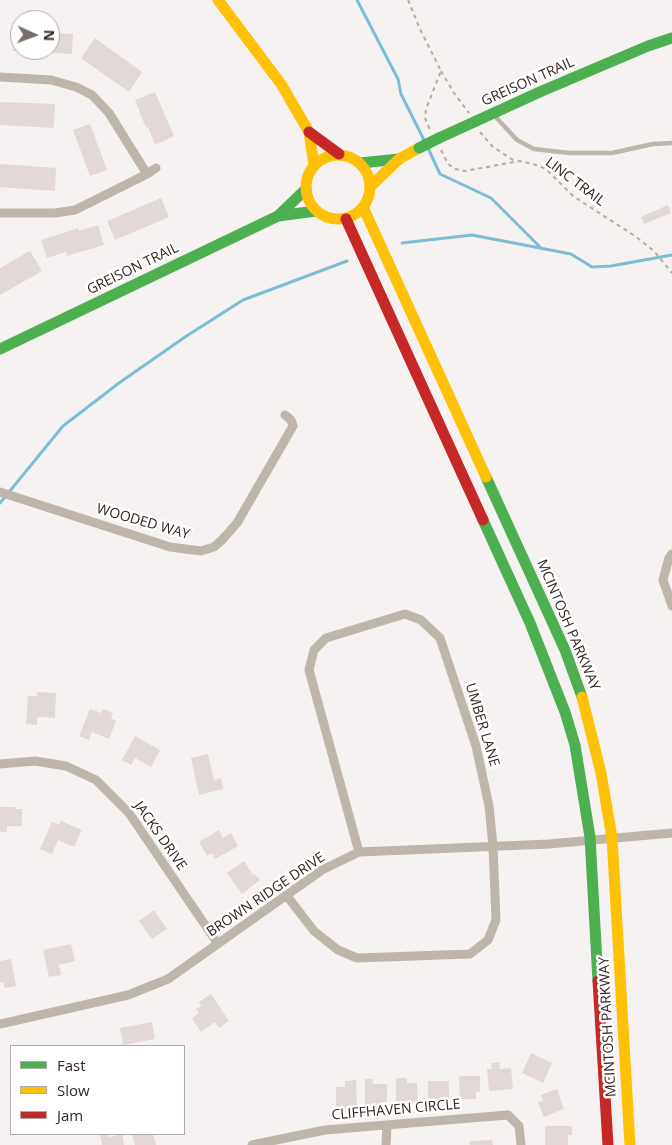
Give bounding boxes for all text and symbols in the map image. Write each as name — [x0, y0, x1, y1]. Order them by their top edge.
north arrow — [10, 10, 60, 60]
text: N — [40, 29, 59, 42]
street label: GREISON TRAIL — [479, 54, 577, 110]
street label: LINC TRAIL — [542, 154, 608, 210]
street label: GREISON TRAIL — [85, 240, 181, 298]
street label: WOODED WAY — [95, 501, 191, 543]
street label: MCINTOSH PARKWAY — [533, 557, 603, 693]
street label: UMBER LANE — [461, 681, 503, 769]
street label: JACKS DRIVE — [130, 798, 190, 874]
street label: BROWN RIDGE DRIVE — [204, 849, 328, 941]
street label: MCINTOSH PARKWAY — [596, 957, 620, 1097]
legend — [10, 1045, 185, 1135]
text: Fast — [57, 1055, 86, 1075]
text: Slow — [57, 1080, 90, 1100]
street label: CLIFFHAVEN CIRCLE — [331, 1096, 461, 1124]
text: Jam — [57, 1105, 83, 1125]

